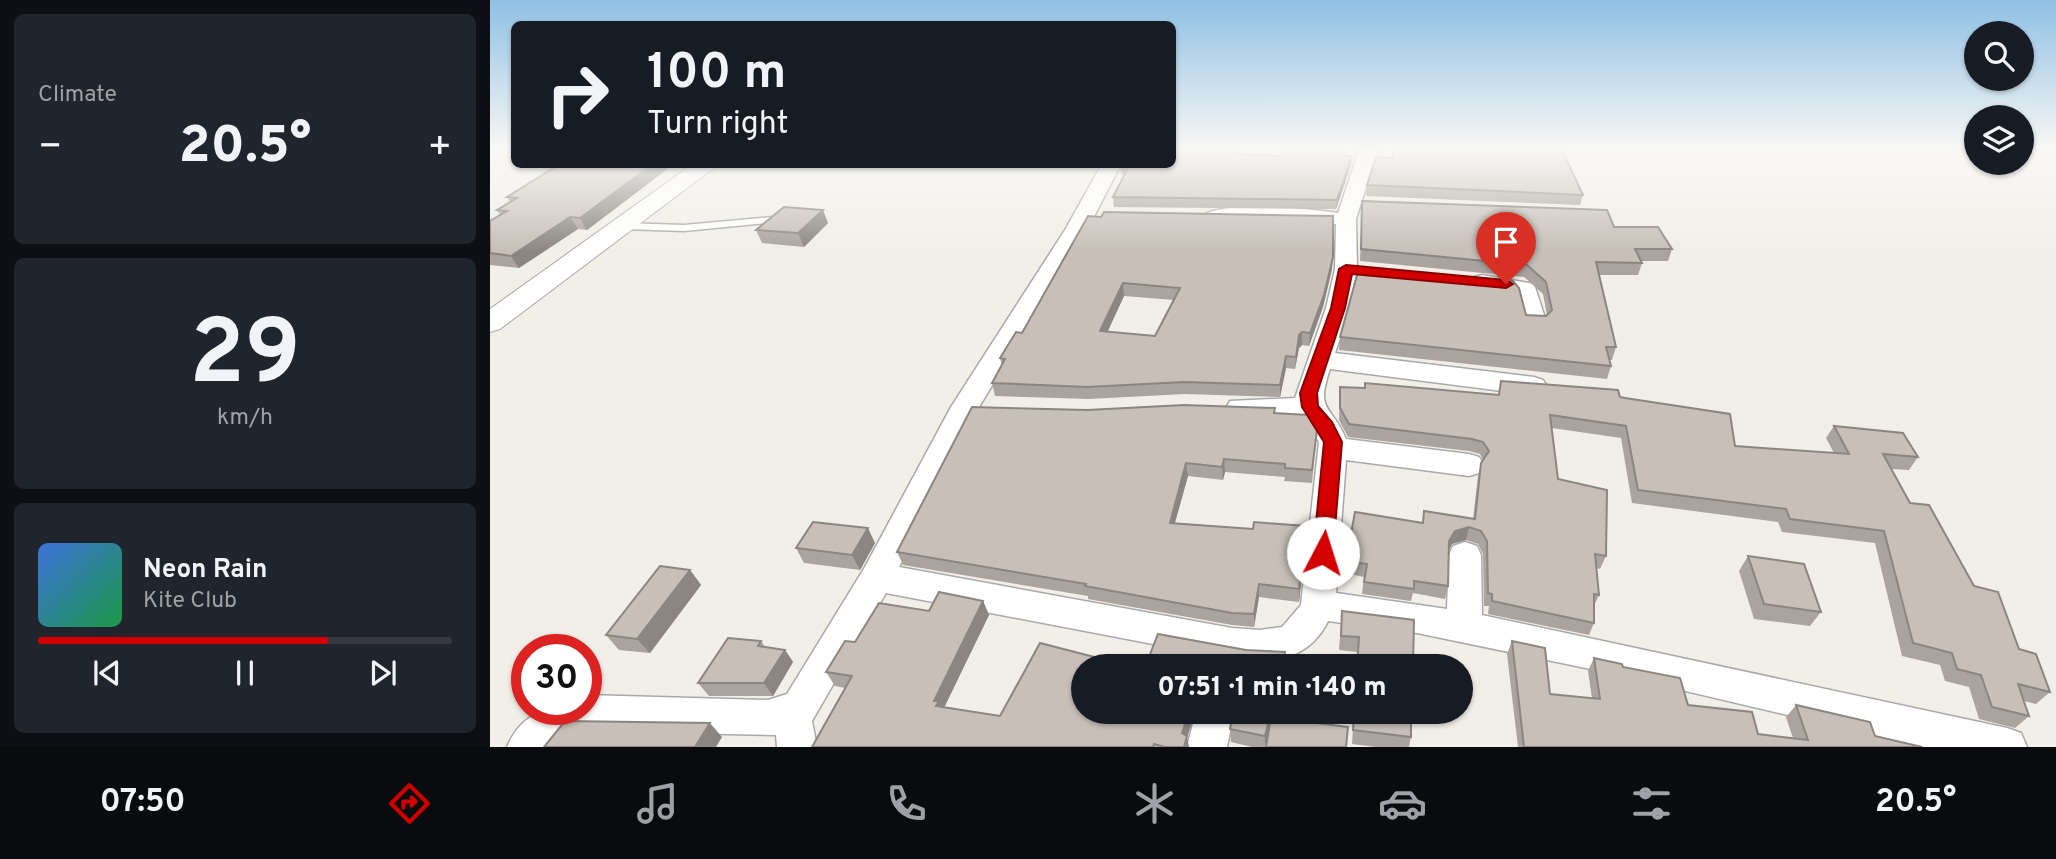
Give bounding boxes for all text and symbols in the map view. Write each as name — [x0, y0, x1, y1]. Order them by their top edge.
map controls — [1964, 21, 2034, 175]
button: search — [1964, 21, 2034, 91]
text: 100 m — [647, 44, 786, 106]
icon: right — [532, 49, 623, 140]
text: Climate — [38, 81, 117, 110]
text: Turn right — [647, 105, 789, 145]
button: layers — [1964, 105, 2034, 175]
text: 20.5° — [179, 115, 311, 181]
text: − — [38, 124, 63, 173]
text: + — [427, 124, 452, 173]
pin — [1476, 212, 1536, 284]
icon: arrive — [1487, 223, 1525, 261]
text: 29 — [189, 301, 301, 416]
text: km/h — [217, 404, 273, 433]
position arrow — [1286, 516, 1360, 590]
text: Neon Rain — [143, 554, 268, 587]
text: Kite Club — [143, 587, 237, 616]
speed limit sign: 30 — [511, 634, 602, 725]
icon: previous — [88, 654, 126, 692]
icon: pause — [226, 654, 264, 692]
icon: next — [364, 654, 402, 692]
text: 07:51 · 1 min · 140 m — [1158, 672, 1386, 705]
icon: directions — [385, 779, 434, 828]
icon: music — [633, 779, 682, 828]
icon: phone — [882, 779, 931, 828]
icon: climate — [1130, 779, 1179, 828]
icon: car — [1378, 779, 1427, 828]
icon: filters — [1627, 779, 1676, 828]
text: 07:50 — [100, 783, 186, 823]
text: 20.5° — [1875, 783, 1956, 823]

